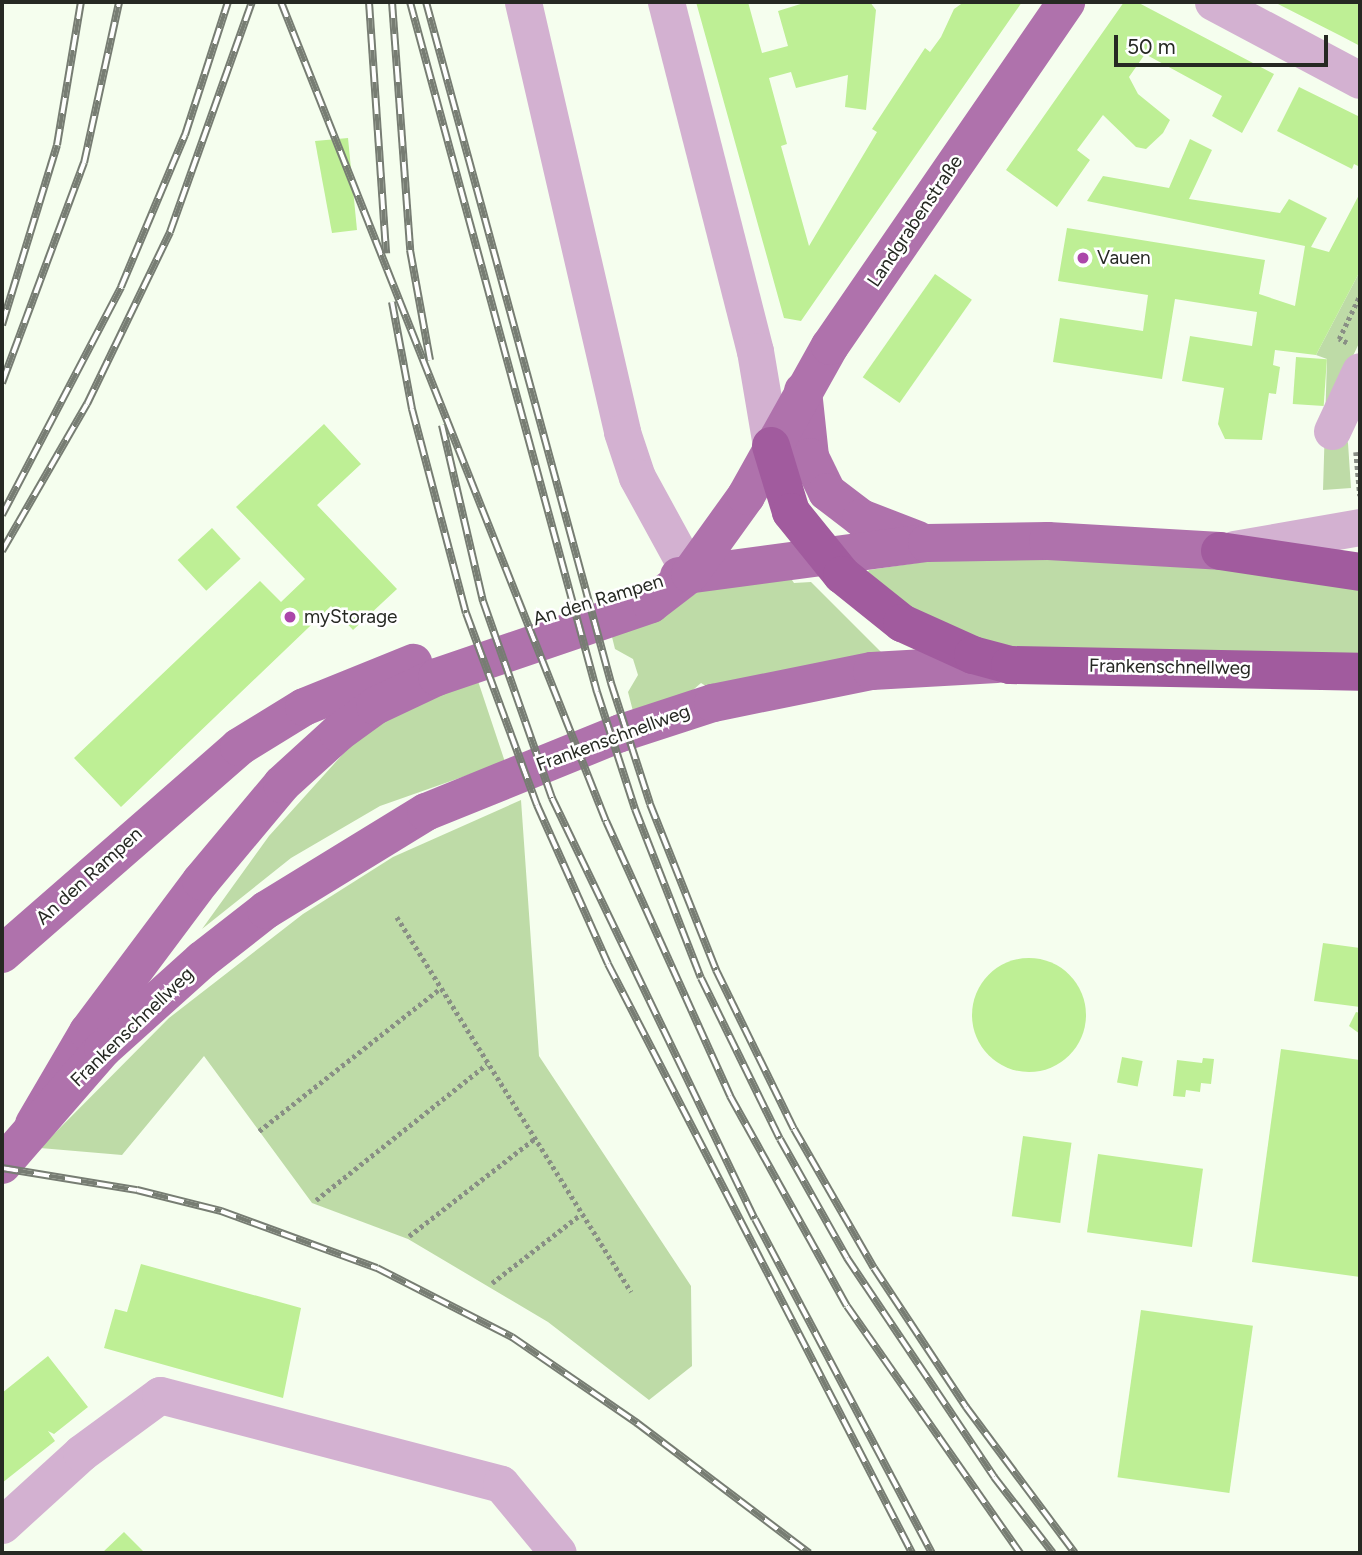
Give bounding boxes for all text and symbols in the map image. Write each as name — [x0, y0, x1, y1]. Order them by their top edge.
scale bar — [1117, 21, 1330, 65]
text: 50 m — [1127, 34, 1176, 59]
street label: Landgrabenstraße — [863, 151, 967, 291]
place label: Vauen — [1097, 247, 1151, 269]
marker: Vauen — [1075, 250, 1091, 266]
street label: An den Rampen — [530, 569, 666, 631]
place label: myStorage — [304, 606, 397, 628]
marker: myStorage — [282, 609, 298, 625]
street label: Frankenschnellweg — [1089, 654, 1251, 680]
street label: Frankenschnellweg — [533, 700, 693, 776]
street label: An den Rampen — [31, 822, 147, 930]
street label: Frankenschnellweg — [66, 962, 198, 1092]

